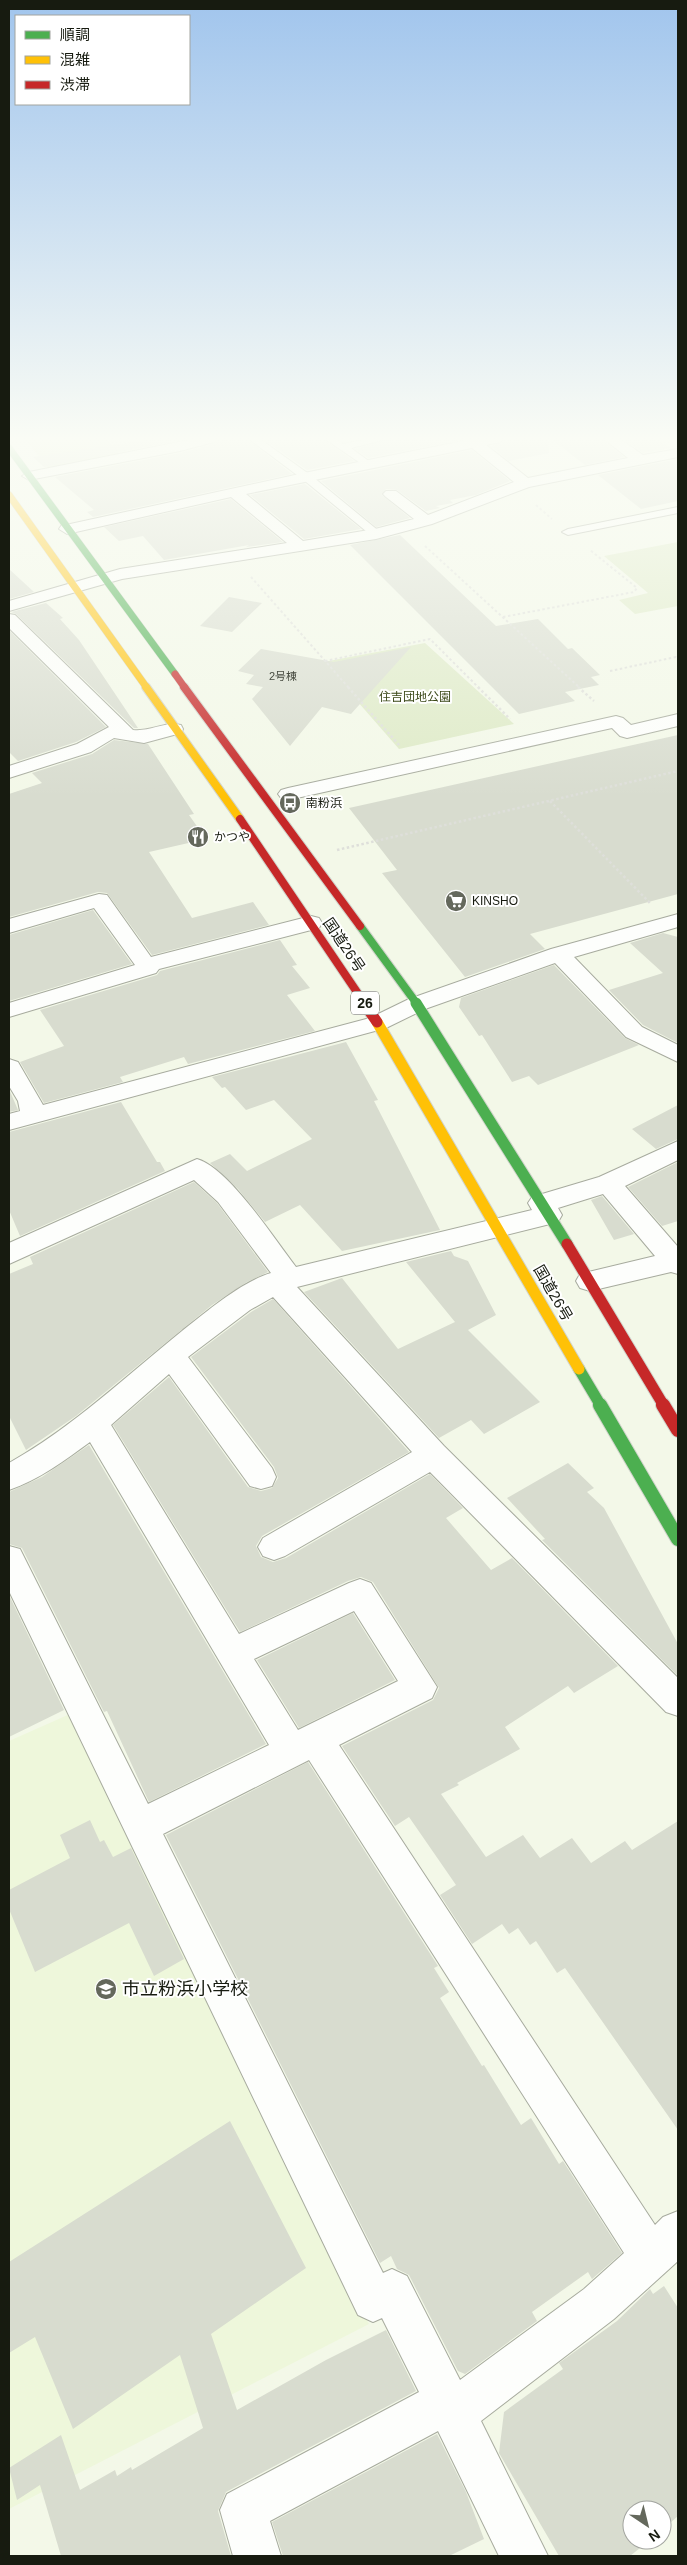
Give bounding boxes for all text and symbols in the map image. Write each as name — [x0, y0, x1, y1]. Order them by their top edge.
legend — [15, 15, 190, 105]
text: 順調 — [60, 26, 90, 43]
text: 混雑 — [60, 51, 90, 68]
text: 渋滞 — [60, 76, 90, 93]
house number: 2号棟 — [269, 670, 297, 682]
park label: 住吉団地公園 — [379, 690, 451, 704]
bus stop icon: 南粉浜 — [278, 791, 302, 815]
place label: 南粉浜 — [306, 796, 342, 810]
restaurant icon: かつや — [186, 825, 210, 849]
place label: かつや — [214, 830, 250, 844]
supermarket icon: KINSHO — [444, 889, 468, 913]
place label: KINSHO — [472, 894, 518, 908]
street label: 国道26号 — [320, 914, 369, 975]
road number: 26 — [351, 991, 379, 1014]
street label: 国道26号 — [531, 1262, 576, 1324]
school or university icon: 市立粉浜小学校 — [94, 1977, 118, 2001]
place label: 市立粉浜小学校 — [122, 1979, 248, 1999]
north arrow — [622, 2500, 672, 2550]
text: N — [646, 2526, 663, 2545]

